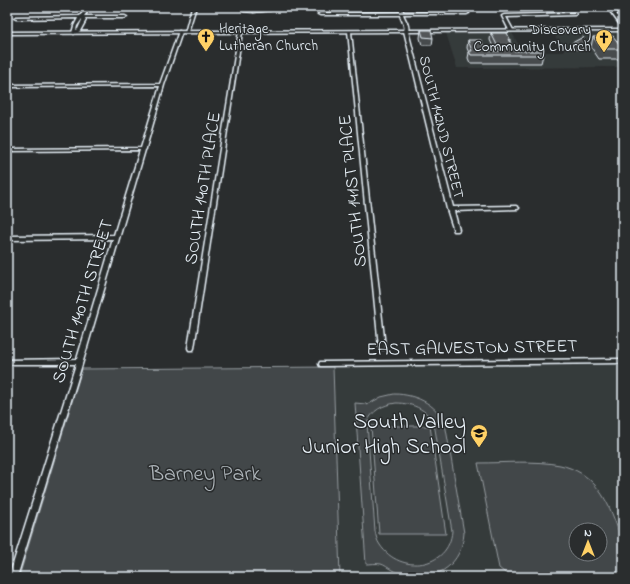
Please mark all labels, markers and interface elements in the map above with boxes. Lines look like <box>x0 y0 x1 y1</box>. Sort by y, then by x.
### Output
place label: Heritage Lutheran Church <box>219 18 318 57</box>
place label: Discovery Community Church <box>474 19 591 59</box>
church icon: Heritage Lutheran Church <box>196 27 216 52</box>
church icon: Discovery Community Church <box>594 28 614 53</box>
street label: SOUTH 142ND STREET <box>413 53 470 201</box>
street label: SOUTH 140TH PLACE <box>179 110 229 266</box>
street label: SOUTH 141ST PLACE <box>333 113 375 268</box>
street label: SOUTH 140TH STREET <box>47 216 121 387</box>
street label: EAST GALVESTON STREET <box>366 334 578 364</box>
place label: South Valley Junior High School <box>302 407 466 465</box>
school or university icon: South Valley Junior High School <box>469 423 489 448</box>
park label: Barney Park <box>148 459 261 492</box>
north arrow <box>568 522 608 562</box>
text: N <box>584 525 592 541</box>

